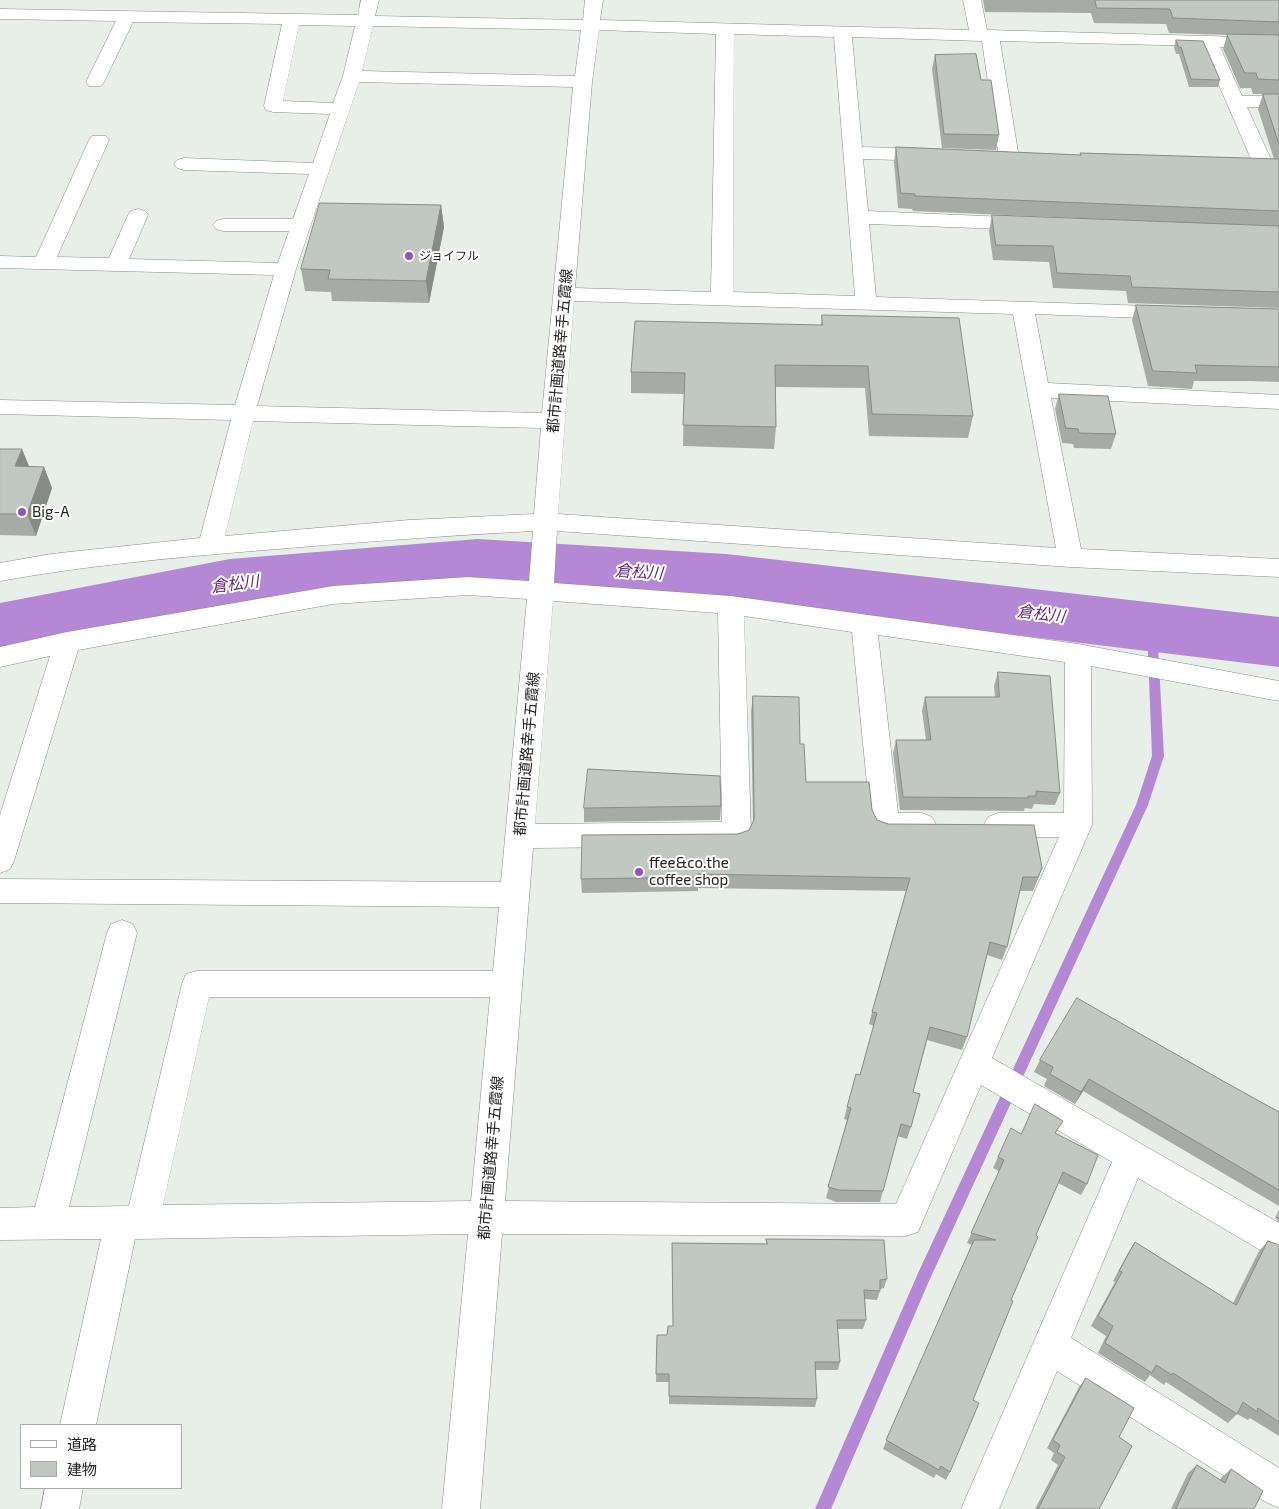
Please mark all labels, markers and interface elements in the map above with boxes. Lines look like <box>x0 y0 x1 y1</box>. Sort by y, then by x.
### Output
place label: ジョイフル <box>419 249 479 263</box>
marker: ジョイフル <box>403 250 415 262</box>
street label: 都市計画道路幸手五霞線 <box>544 268 576 434</box>
place label: Big-A <box>32 503 69 521</box>
marker: Big-A <box>16 506 28 518</box>
water label: 倉松川 <box>614 561 664 583</box>
water label: 倉松川 <box>210 572 260 596</box>
water label: 倉松川 <box>1016 602 1066 626</box>
street label: 都市計画道路幸手五霞線 <box>511 671 543 837</box>
place label: ffee&co.the coffee shop <box>649 854 729 889</box>
marker: ffee&co.the coffee shop <box>633 866 645 878</box>
street label: 都市計画道路幸手五霞線 <box>475 1075 507 1241</box>
legend <box>20 1424 182 1489</box>
text: 道路 <box>67 1435 97 1453</box>
text: 建物 <box>67 1460 97 1478</box>

